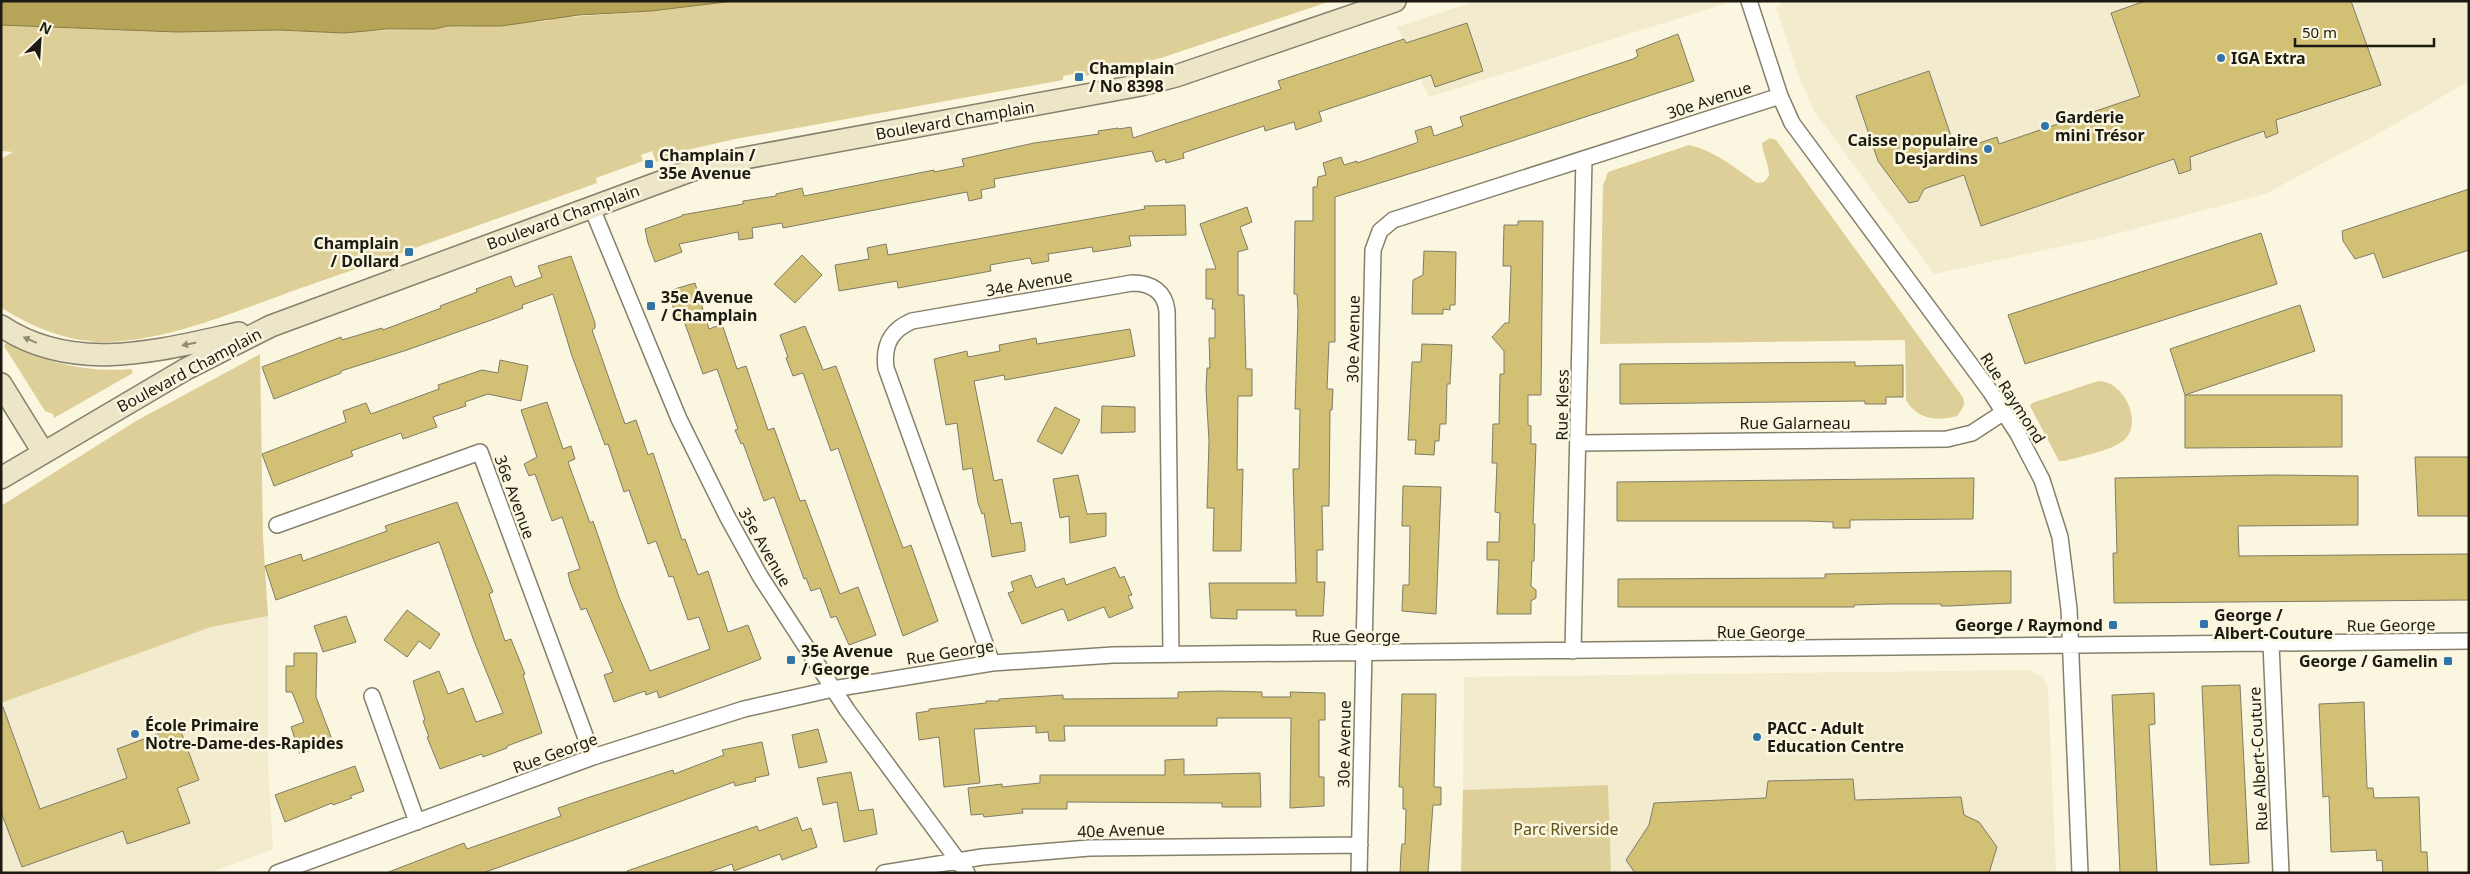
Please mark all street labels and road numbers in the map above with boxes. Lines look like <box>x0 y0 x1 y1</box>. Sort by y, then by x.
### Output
street label: 30e Avenue <box>1664 76 1754 124</box>
street label: Boulevard Champlain <box>874 95 1036 145</box>
street label: Boulevard Champlain <box>484 179 642 255</box>
street label: 34e Avenue <box>984 265 1074 301</box>
street label: 30e Avenue <box>1341 295 1365 383</box>
street label: Boulevard Champlain <box>113 322 265 418</box>
street label: Rue Raymond <box>1975 348 2051 448</box>
street label: Rue Kless <box>1550 369 1574 441</box>
street label: Rue Galarneau <box>1739 412 1851 434</box>
street label: 36e Avenue <box>490 452 540 542</box>
street label: 35e Avenue <box>734 504 796 590</box>
street label: Rue George <box>2346 613 2436 637</box>
street label: Rue George <box>1717 621 1805 643</box>
street label: Rue George <box>1312 625 1400 647</box>
street label: Rue George <box>904 634 996 670</box>
street label: Rue Albert-Couture <box>2243 686 2273 832</box>
street label: 30e Avenue <box>1332 700 1356 788</box>
street label: Rue George <box>510 727 600 779</box>
street label: 40e Avenue <box>1077 817 1165 843</box>

